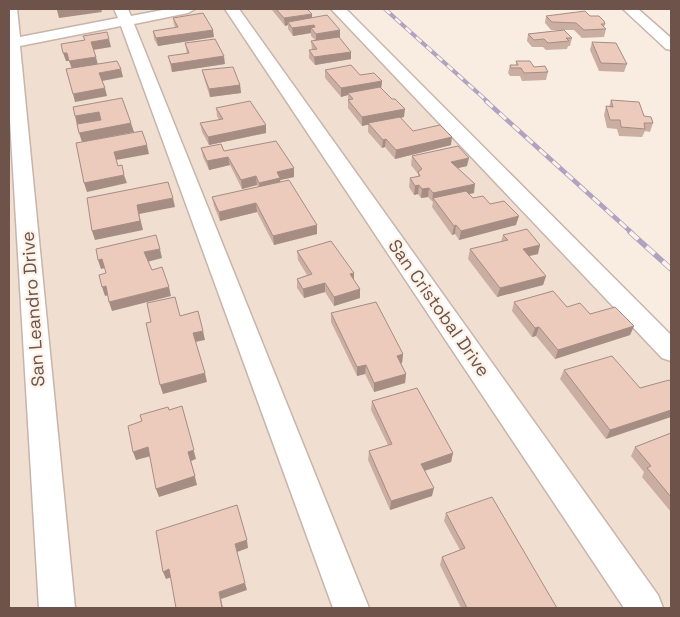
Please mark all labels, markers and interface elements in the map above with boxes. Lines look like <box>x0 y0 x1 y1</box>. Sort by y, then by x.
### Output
street label: San Leandro Drive <box>16 231 49 388</box>
street label: San Cristobal Drive <box>383 235 495 381</box>

